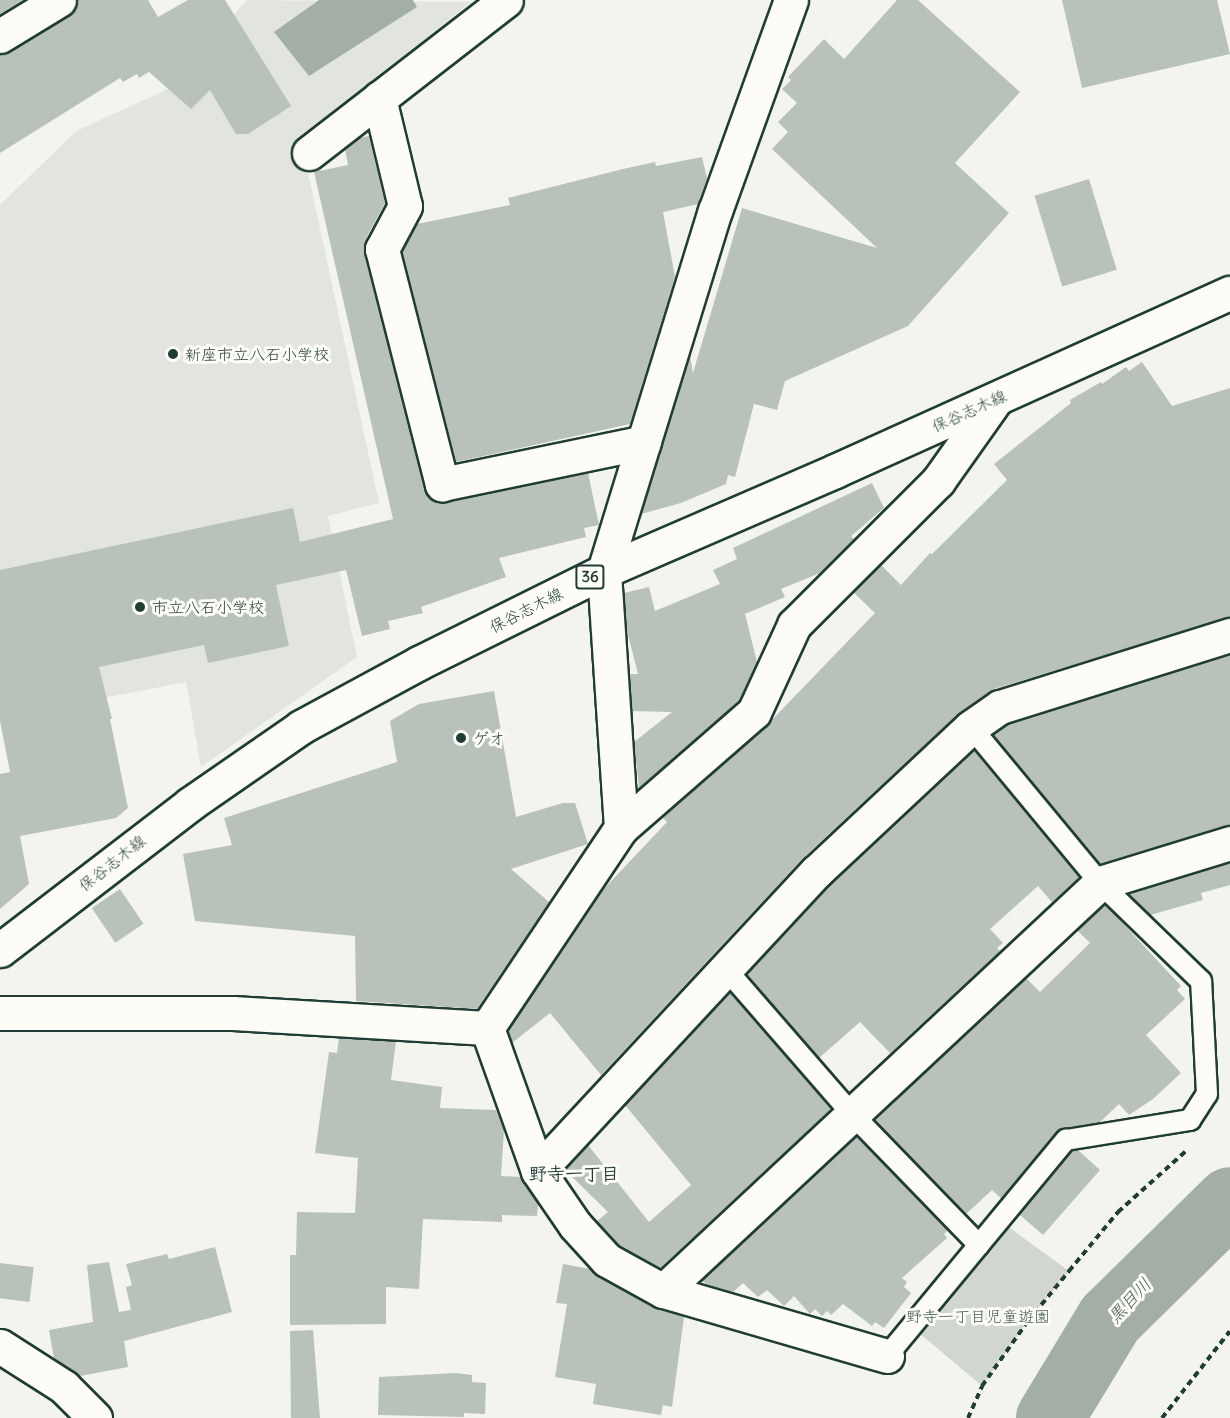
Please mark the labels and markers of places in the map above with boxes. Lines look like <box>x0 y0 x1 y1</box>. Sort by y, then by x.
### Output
place label: 新座市立八石小学校 <box>185 344 329 364</box>
marker: 新座市立八石小学校 <box>166 347 180 361</box>
place label: 市立八石小学校 <box>152 597 264 617</box>
marker: 市立八石小学校 <box>133 600 147 614</box>
place label: ゲオ <box>473 728 505 748</box>
marker: ゲオ <box>454 731 468 745</box>

